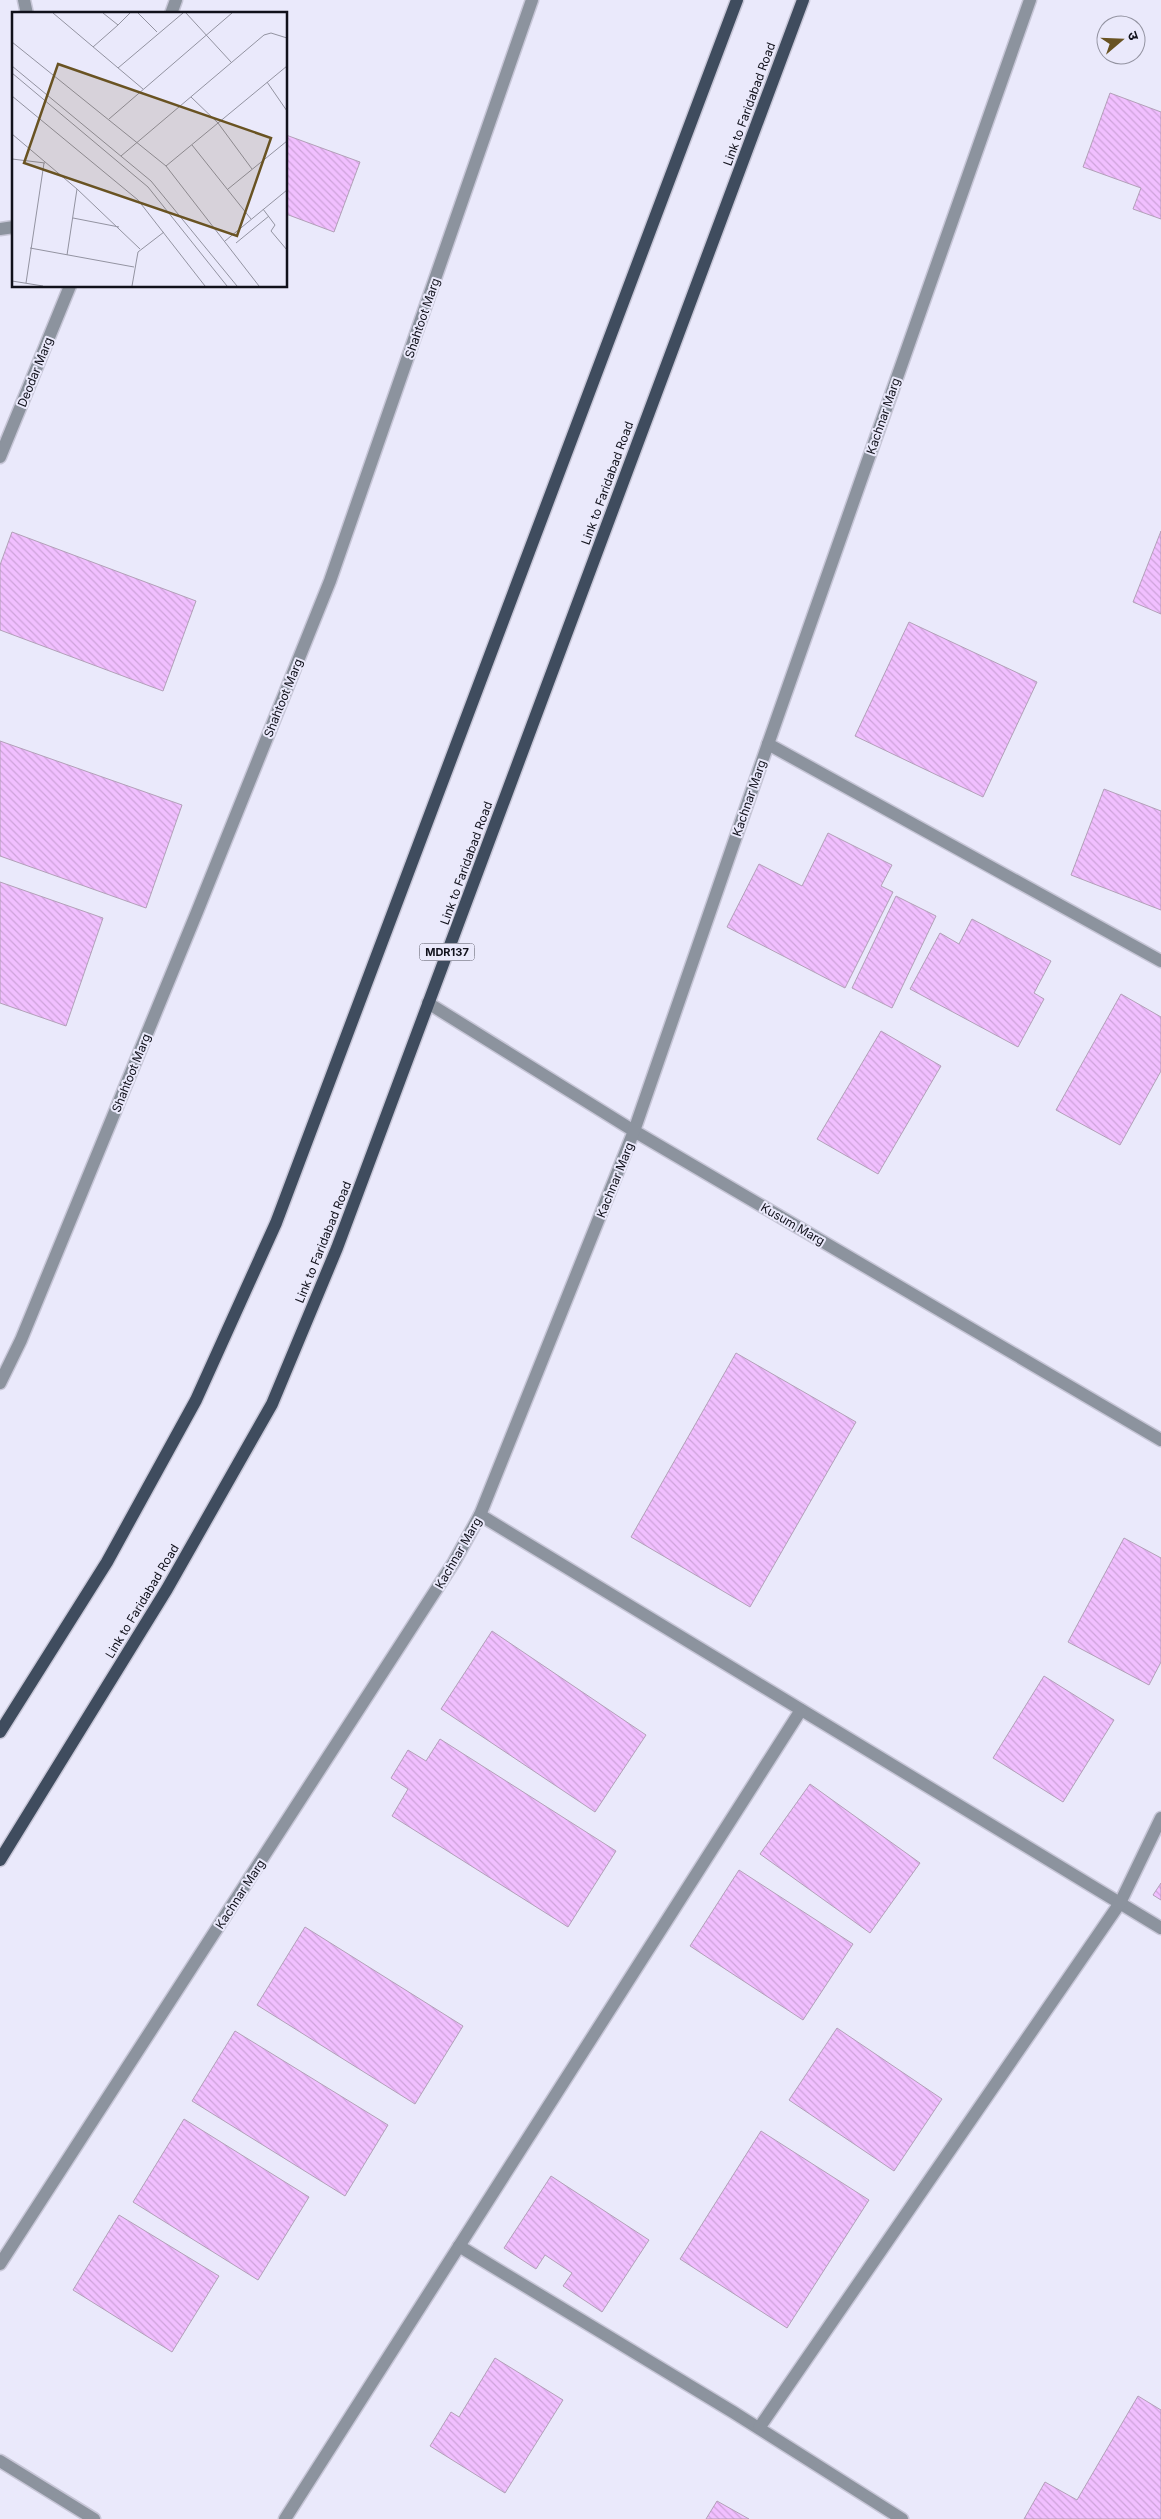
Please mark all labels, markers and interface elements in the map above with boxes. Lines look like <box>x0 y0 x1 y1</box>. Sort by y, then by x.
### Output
inset map <box>12 12 288 288</box>
north arrow <box>1096 15 1146 65</box>
text: उ <box>1124 29 1143 43</box>
street label: Link to Faridabad Road <box>720 40 778 168</box>
street label: Shahtoot Marg <box>401 276 443 360</box>
street label: Deodar Marg <box>14 335 56 409</box>
street label: Kachnar Marg <box>863 376 903 456</box>
street label: Link to Faridabad Road <box>578 419 636 547</box>
street label: Shahtoot Marg <box>260 657 306 739</box>
street label: Kachnar Marg <box>729 758 769 838</box>
street label: Link to Faridabad Road <box>437 799 495 927</box>
road number: MDR137 <box>420 944 474 960</box>
street label: Shahtoot Marg <box>108 1032 154 1114</box>
street label: Kachnar Marg <box>593 1140 637 1220</box>
street label: Link to Faridabad Road <box>292 1179 354 1305</box>
street label: Kusum Marg <box>758 1200 828 1248</box>
street label: Kachnar Marg <box>432 1515 484 1591</box>
street label: Link to Faridabad Road <box>102 1541 182 1661</box>
street label: Kachnar Marg <box>212 1856 268 1932</box>

